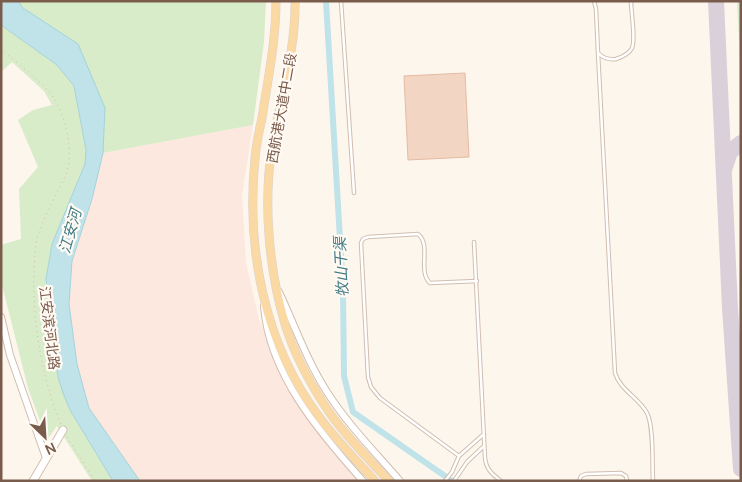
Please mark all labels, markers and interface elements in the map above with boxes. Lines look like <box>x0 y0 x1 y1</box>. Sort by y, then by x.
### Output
street label: 西航港大道中二段 <box>262 51 300 165</box>
water label: 江安河 <box>54 204 87 256</box>
water label: 牧山干渠 <box>329 235 353 298</box>
street label: 江安滨河北路 <box>35 285 65 371</box>
north arrow <box>20 412 70 462</box>
text: N <box>42 438 59 460</box>

